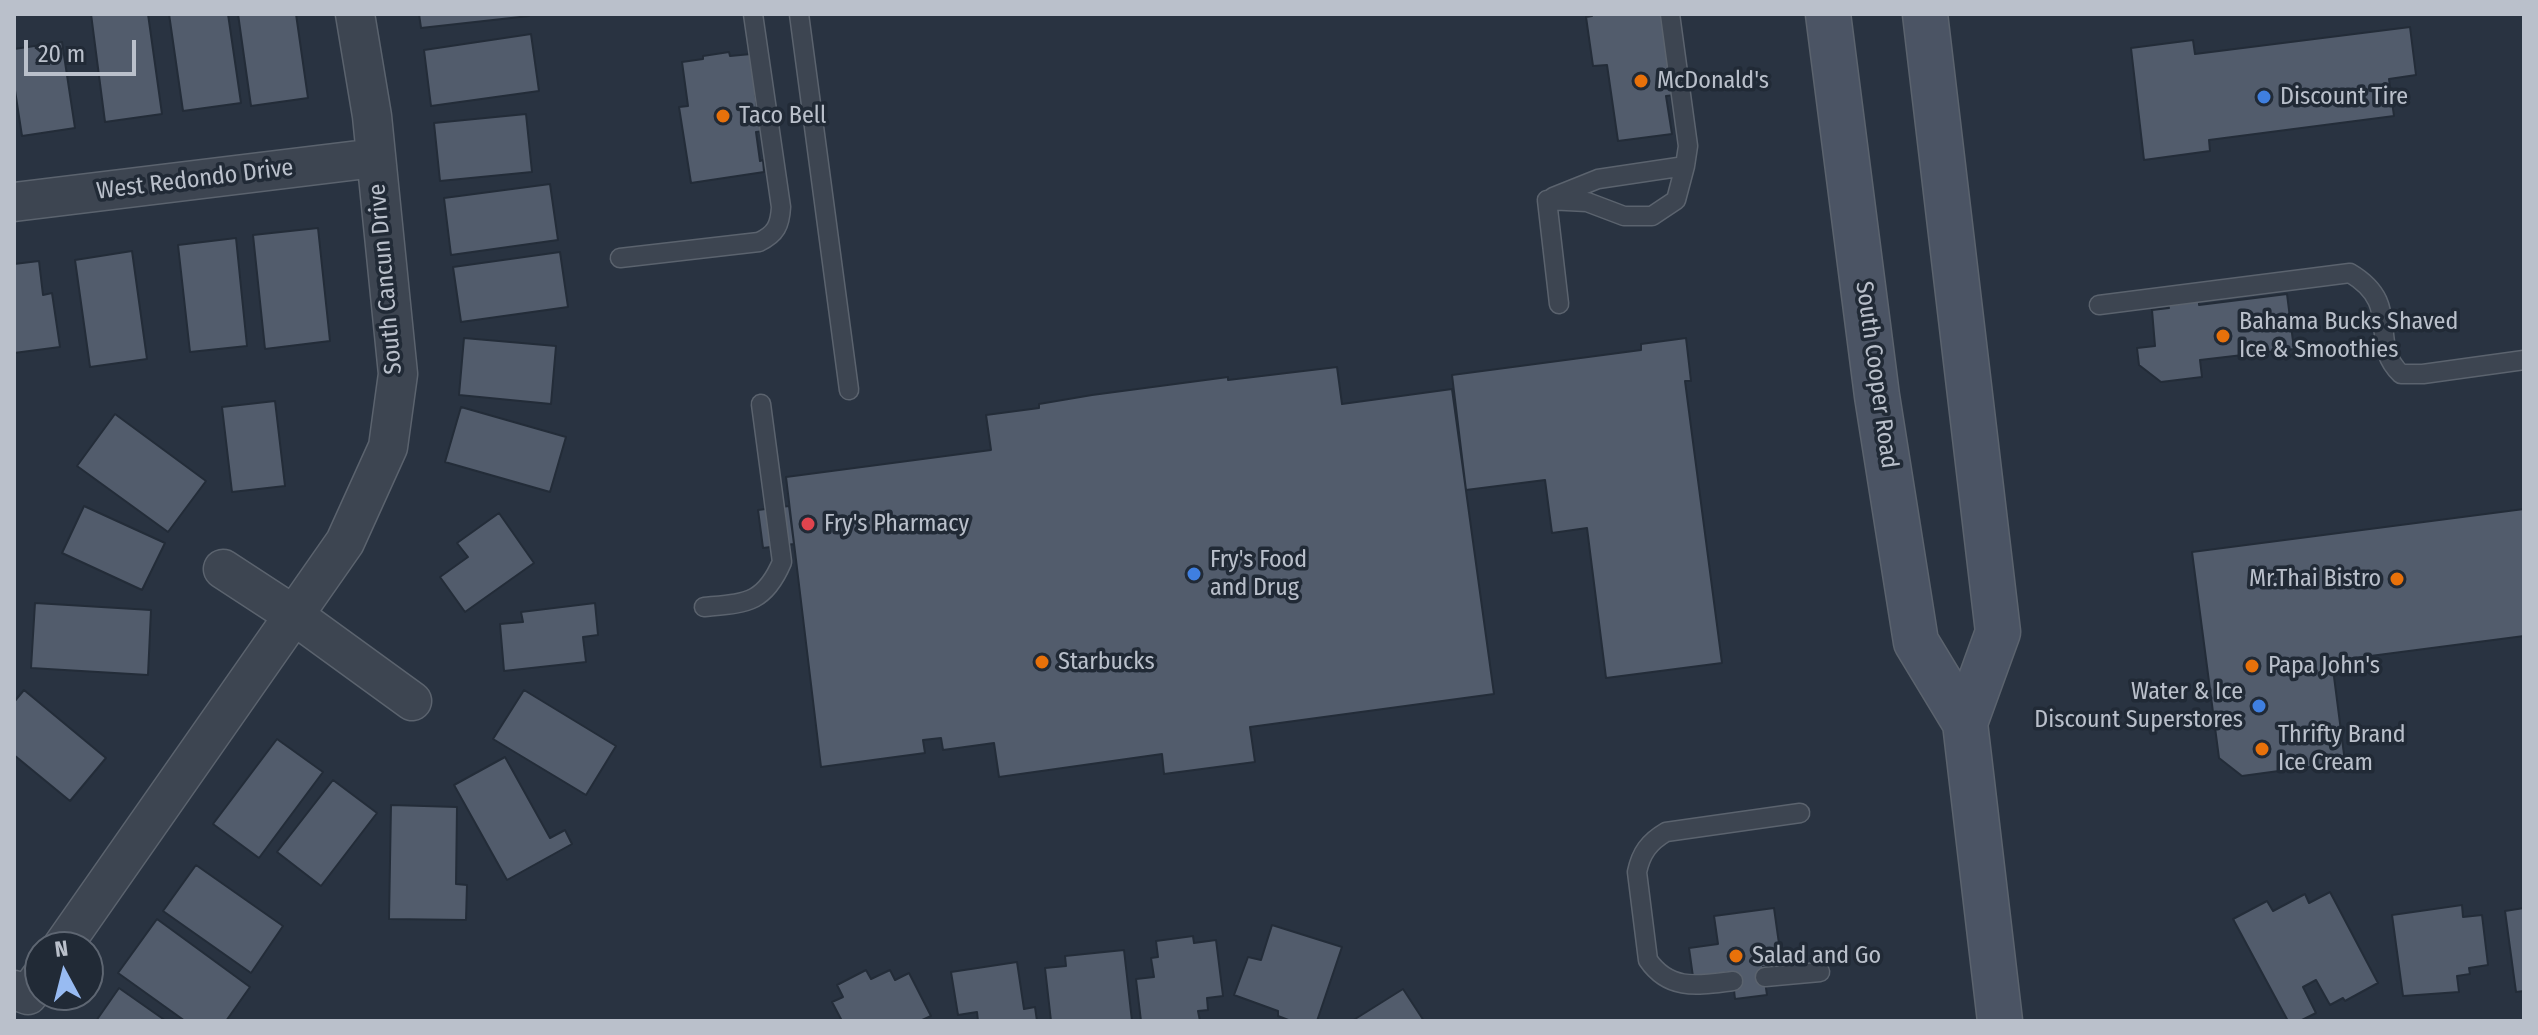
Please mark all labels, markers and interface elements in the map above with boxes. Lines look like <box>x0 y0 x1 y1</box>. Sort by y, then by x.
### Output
scale bar <box>28 24 140 74</box>
text: 20 m <box>38 40 85 68</box>
place label: McDonald's <box>1657 67 1769 95</box>
marker: McDonald's <box>1632 72 1650 90</box>
place label: Discount Tire <box>2280 83 2408 111</box>
marker: Discount Tire <box>2255 88 2273 106</box>
place label: Taco Bell <box>739 102 826 130</box>
marker: Taco Bell <box>714 107 732 125</box>
street label: West Redondo Drive <box>95 154 295 206</box>
street label: South Cancun Drive <box>363 182 409 376</box>
street label: South Cooper Road <box>1849 280 1903 470</box>
place label: Bahama Bucks Shaved Ice & Smoothies <box>2239 308 2458 364</box>
marker: Bahama Bucks Shaved Ice & Smoothies <box>2214 327 2232 345</box>
place label: Fry's Pharmacy <box>824 510 969 538</box>
marker: Fry's Pharmacy <box>799 515 817 533</box>
place label: Fry's Food and Drug <box>1210 546 1307 602</box>
marker: Fry's Food and Drug <box>1185 565 1203 583</box>
place label: Mr.Thai Bistro <box>2249 565 2381 593</box>
marker: Mr.Thai Bistro <box>2388 570 2406 588</box>
place label: Starbucks <box>1058 648 1155 676</box>
place label: Papa John's <box>2268 652 2380 680</box>
marker: Starbucks <box>1033 653 1051 671</box>
marker: Papa John's <box>2243 657 2261 675</box>
place label: Water & Ice Discount Superstores <box>2034 678 2243 734</box>
marker: Water & Ice Discount Superstores <box>2250 697 2268 715</box>
place label: Thrifty Brand Ice Cream <box>2278 721 2406 777</box>
marker: Thrifty Brand Ice Cream <box>2253 740 2271 758</box>
north arrow <box>24 931 104 1011</box>
text: N <box>53 934 69 963</box>
place label: Salad and Go <box>1752 942 1881 970</box>
marker: Salad and Go <box>1727 947 1745 965</box>

